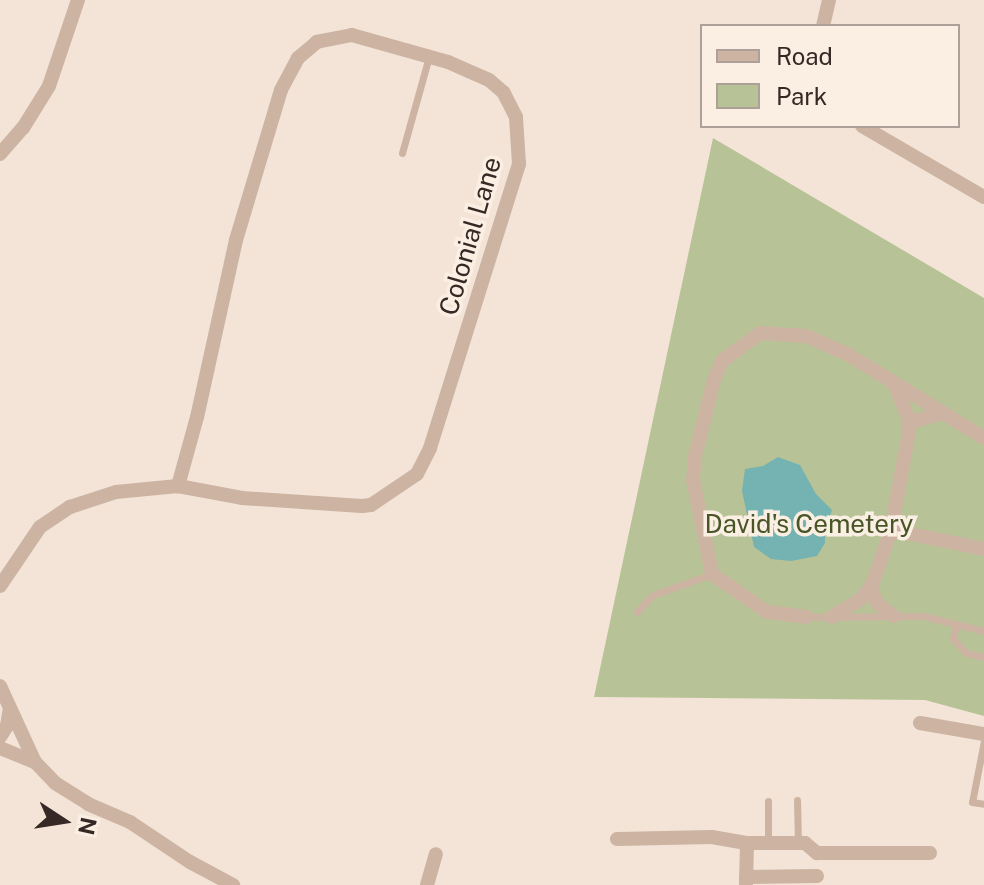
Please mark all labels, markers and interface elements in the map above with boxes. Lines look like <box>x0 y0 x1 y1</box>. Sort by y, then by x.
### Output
legend <box>700 24 960 128</box>
text: Road <box>776 42 833 70</box>
text: Park <box>776 82 827 110</box>
street label: Colonial Lane <box>433 153 507 319</box>
park label: David's Cemetery <box>705 508 913 540</box>
north arrow <box>24 781 104 861</box>
text: N <box>73 815 102 837</box>

